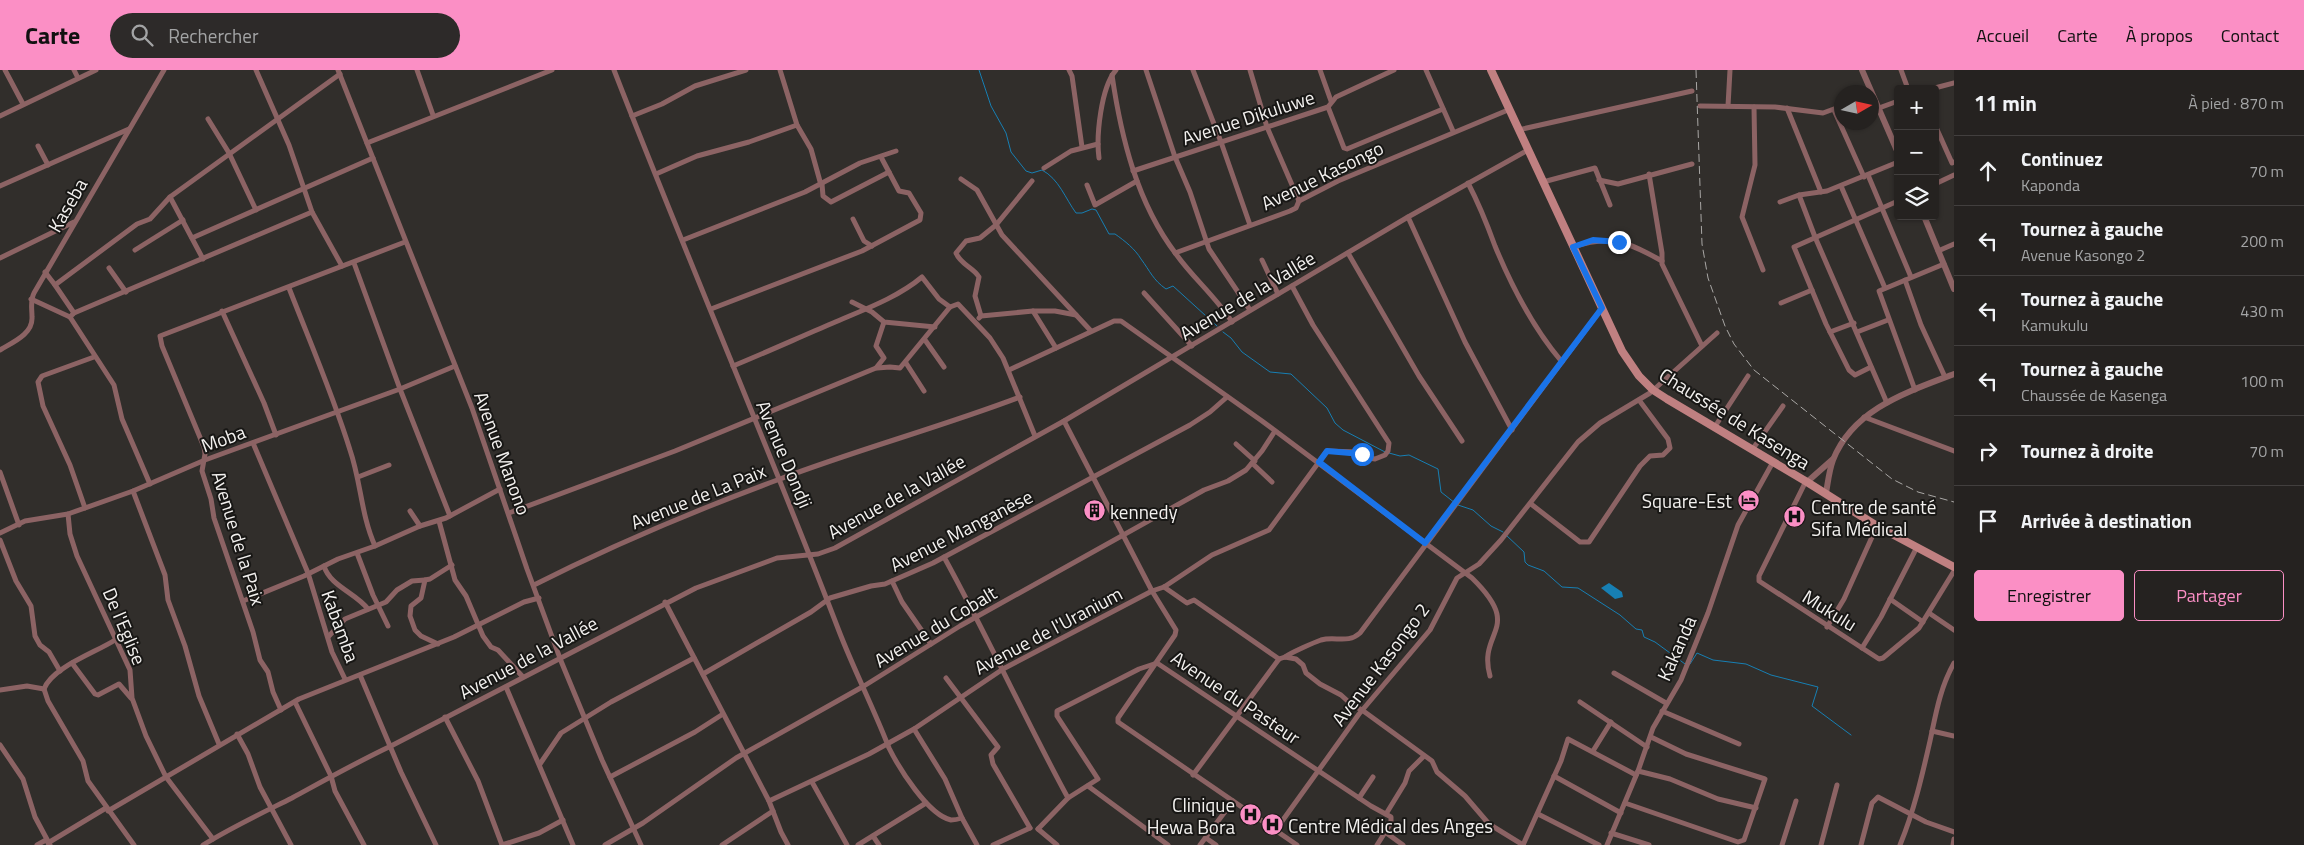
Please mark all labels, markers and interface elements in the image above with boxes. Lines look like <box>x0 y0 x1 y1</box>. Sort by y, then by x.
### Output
search box <box>110 13 460 58</box>
text: Carte <box>25 17 80 53</box>
icon: search <box>128 21 156 49</box>
text: Rechercher <box>168 21 258 50</box>
text: Accueil <box>1976 22 2029 49</box>
text: Carte <box>2057 22 2098 49</box>
text: À propos <box>2126 22 2193 49</box>
text: Contact <box>2221 22 2279 49</box>
street label: Avenue Dikuluwe <box>1178 82 1318 152</box>
north arrow <box>1834 85 1879 130</box>
map controls <box>1894 85 1939 220</box>
button: + <box>1894 85 1939 130</box>
text: 11 min <box>1974 87 2037 119</box>
text: À pied · 870 m <box>2188 91 2284 115</box>
button: − <box>1894 130 1939 175</box>
street label: Avenue Kasongo <box>1256 133 1388 217</box>
text: Continuez <box>2021 144 2103 173</box>
icon: ahead <box>1974 157 2002 185</box>
text: 70 m <box>2249 159 2284 183</box>
street label: Kaseba <box>40 172 94 237</box>
text: Kaponda <box>2021 173 2080 197</box>
button: layers <box>1894 175 1939 220</box>
text: Tournez à gauche <box>2021 214 2163 243</box>
icon: left <box>1974 227 2002 255</box>
text: 200 m <box>2240 229 2284 253</box>
route end <box>1608 231 1631 254</box>
street label: Avenue de la Vallée <box>1174 243 1320 347</box>
text: Avenue Kasongo 2 <box>2021 243 2145 267</box>
text: Tournez à gauche <box>2021 284 2163 313</box>
icon: left <box>1974 297 2002 325</box>
text: 430 m <box>2240 299 2284 323</box>
text: Kamukulu <box>2021 313 2088 337</box>
text: Tournez à gauche <box>2021 354 2163 383</box>
street label: Chaussée de Kasenga <box>1654 360 1817 476</box>
icon: left <box>1974 367 2002 395</box>
text: 100 m <box>2240 369 2284 393</box>
text: Chaussée de Kasenga <box>2021 383 2167 407</box>
street label: Avenue Manono <box>467 387 539 519</box>
street label: Avenue Dondji <box>749 396 821 512</box>
street label: Moba <box>197 416 250 459</box>
text: Tournez à droite <box>2021 436 2153 465</box>
icon: right <box>1974 437 2002 465</box>
text: 70 m <box>2249 439 2284 463</box>
route start <box>1351 443 1374 466</box>
street label: Avenue de la Vallée <box>822 446 970 546</box>
street label: Avenue de La Paix <box>626 455 770 536</box>
street label: Avenue de la Paix <box>205 467 273 609</box>
street label: Avenue Manganèse <box>885 481 1037 579</box>
place label: Square-Est <box>1642 486 1732 515</box>
hotel icon: Square-Est <box>1736 488 1760 512</box>
place label: Centre de santé Sifa Médical <box>1811 492 1936 543</box>
place label: kennedy <box>1110 497 1178 526</box>
building icon: kennedy <box>1082 499 1106 523</box>
hospital icon: Centre de santé Sifa Médical <box>1783 505 1807 529</box>
text: Arrivée à destination <box>2021 506 2192 535</box>
icon: arrive <box>1974 507 2002 535</box>
button: Enregistrer <box>1974 570 2124 621</box>
button: Partager <box>2134 570 2284 621</box>
street label: Avenue du Cobalt <box>868 578 1002 674</box>
street label: Avenue de l'Uranium <box>969 579 1127 681</box>
street label: Mukulu <box>1797 582 1863 638</box>
street label: De l'Eglise <box>96 583 154 669</box>
street label: Kabamba <box>315 586 368 667</box>
street label: Avenue Kasongo 2 <box>1324 596 1436 732</box>
street label: Avenue de la Vallée <box>453 608 603 706</box>
street label: Kakanda <box>1649 610 1703 685</box>
street label: Avenue du Pasteur <box>1166 643 1307 751</box>
place label: Clinique Hewa Bora <box>1147 790 1235 841</box>
hospital icon: Clinique Hewa Bora <box>1239 803 1263 827</box>
place label: Centre Médical des Anges <box>1288 811 1493 840</box>
hospital icon: Centre Médical des Anges <box>1260 813 1284 837</box>

